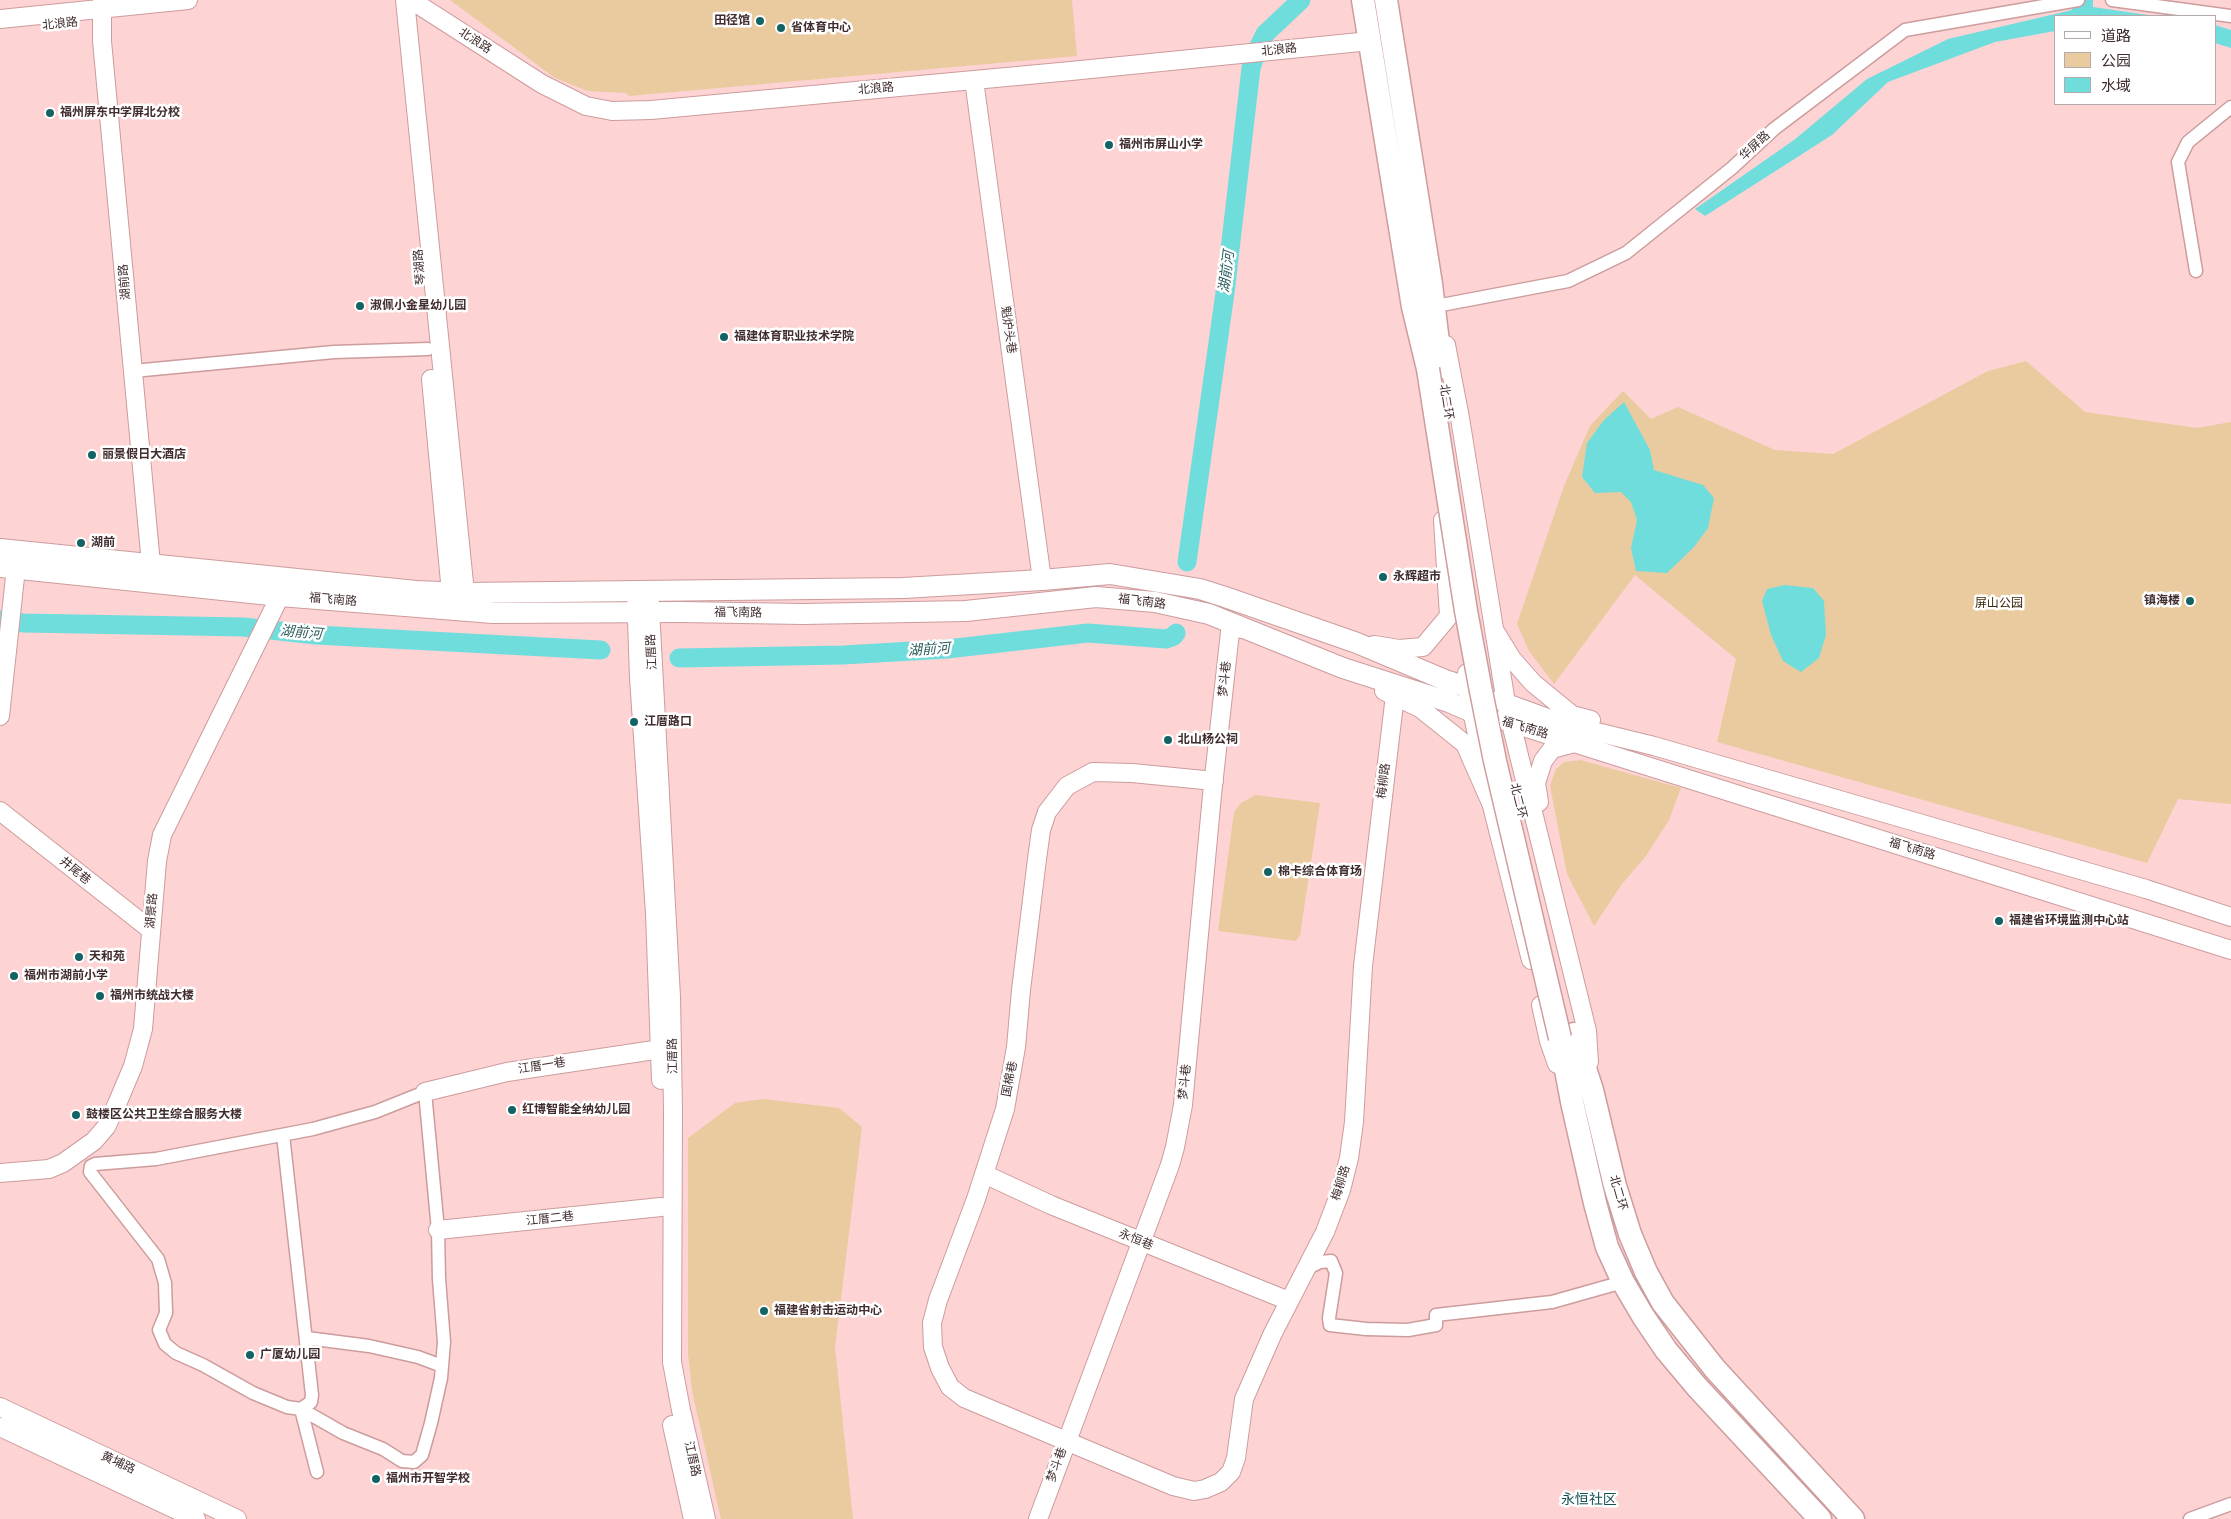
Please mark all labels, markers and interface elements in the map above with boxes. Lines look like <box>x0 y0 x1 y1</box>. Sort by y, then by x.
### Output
place label: 田径馆 <box>714 14 750 28</box>
street label: 北浪路 <box>41 15 79 33</box>
marker: 田径馆 <box>754 15 766 27</box>
legend <box>2054 15 2216 105</box>
place label: 省体育中心 <box>791 21 851 35</box>
marker: 省体育中心 <box>775 22 787 34</box>
street label: 北浪路 <box>456 25 494 57</box>
text: 道路 <box>2101 27 2131 44</box>
street label: 北浪路 <box>1260 41 1298 59</box>
text: 公园 <box>2101 52 2131 69</box>
text: 水域 <box>2101 77 2131 94</box>
street label: 北浪路 <box>857 80 895 98</box>
place label: 福州屏东中学屏北分校 <box>60 106 180 120</box>
marker: 福州屏东中学屏北分校 <box>44 107 56 119</box>
street label: 华屏路 <box>1737 128 1773 164</box>
place label: 福州市屏山小学 <box>1119 138 1203 152</box>
marker: 福州市屏山小学 <box>1103 139 1115 151</box>
street label: 琴湖路 <box>411 248 429 286</box>
water label: 湖前河 <box>1216 250 1238 294</box>
street label: 湖前路 <box>116 263 134 301</box>
place label: 淑佩小金星幼儿园 <box>370 299 466 313</box>
marker: 淑佩小金星幼儿园 <box>354 300 366 312</box>
street label: 魁炉头巷 <box>998 305 1018 355</box>
place label: 福建体育职业技术学院 <box>734 330 854 344</box>
marker: 福建体育职业技术学院 <box>718 331 730 343</box>
street label: 北二环 <box>1436 383 1456 421</box>
place label: 丽景假日大酒店 <box>102 448 186 462</box>
marker: 丽景假日大酒店 <box>86 449 98 461</box>
place label: 湖前 <box>91 536 115 550</box>
marker: 湖前 <box>75 537 87 549</box>
place label: 永辉超市 <box>1393 570 1441 584</box>
marker: 永辉超市 <box>1377 571 1389 583</box>
street label: 福飞南路 <box>308 591 358 609</box>
street label: 福飞南路 <box>1117 592 1167 612</box>
place label: 镇海楼 <box>2144 594 2180 608</box>
marker: 镇海楼 <box>2184 595 2196 607</box>
park label: 屏山公园 <box>1975 597 2023 611</box>
street label: 福飞南路 <box>714 605 762 621</box>
water label: 湖前河 <box>279 623 323 643</box>
street label: 江厝路 <box>644 634 660 670</box>
water label: 湖前河 <box>907 640 951 660</box>
street label: 梦斗巷 <box>1216 660 1234 698</box>
street label: 福飞南路 <box>1500 714 1550 742</box>
place label: 江厝路口 <box>644 715 692 729</box>
marker: 江厝路口 <box>628 716 640 728</box>
place label: 北山杨公祠 <box>1178 733 1238 747</box>
marker: 北山杨公祠 <box>1162 734 1174 746</box>
street label: 梅柳路 <box>1375 762 1393 800</box>
street label: 北二环 <box>1507 782 1529 820</box>
street label: 福飞南路 <box>1887 835 1937 863</box>
street label: 井尾巷 <box>56 854 94 888</box>
place label: 棉卡综合体育场 <box>1278 865 1362 879</box>
marker: 棉卡综合体育场 <box>1262 866 1274 878</box>
street label: 湖景路 <box>143 892 161 930</box>
place label: 福建省环境监测中心站 <box>2009 914 2129 928</box>
marker: 福建省环境监测中心站 <box>1993 915 2005 927</box>
place label: 天和苑 <box>89 950 125 964</box>
marker: 天和苑 <box>73 951 85 963</box>
place label: 福州市湖前小学 <box>24 969 108 983</box>
marker: 福州市湖前小学 <box>8 970 20 982</box>
place label: 福州市统战大楼 <box>110 989 194 1003</box>
marker: 福州市统战大楼 <box>94 990 106 1002</box>
street label: 江厝路 <box>665 1038 681 1074</box>
street label: 江厝一巷 <box>517 1055 567 1077</box>
street label: 国棉巷 <box>999 1060 1021 1098</box>
street label: 梦斗巷 <box>1176 1063 1194 1101</box>
place label: 红博智能全纳幼儿园 <box>522 1103 630 1117</box>
marker: 红博智能全纳幼儿园 <box>506 1104 518 1116</box>
place label: 鼓楼区公共卫生综合服务大楼 <box>86 1108 242 1122</box>
marker: 鼓楼区公共卫生综合服务大楼 <box>70 1109 82 1121</box>
street label: 梅柳路 <box>1329 1164 1353 1202</box>
street label: 北二环 <box>1606 1174 1630 1212</box>
street label: 江厝二巷 <box>525 1209 575 1229</box>
street label: 永恒巷 <box>1117 1227 1155 1253</box>
place label: 福建省射击运动中心 <box>774 1304 882 1318</box>
marker: 福建省射击运动中心 <box>758 1305 770 1317</box>
place label: 广厦幼儿园 <box>260 1348 320 1362</box>
marker: 广厦幼儿园 <box>244 1349 256 1361</box>
street label: 江厝路 <box>681 1440 703 1478</box>
street label: 梦斗巷 <box>1044 1446 1070 1484</box>
street label: 黄埔路 <box>99 1449 137 1477</box>
place label: 福州市开智学校 <box>386 1472 470 1486</box>
marker: 福州市开智学校 <box>370 1473 382 1485</box>
district label: 永恒社区 <box>1561 1492 1617 1508</box>

